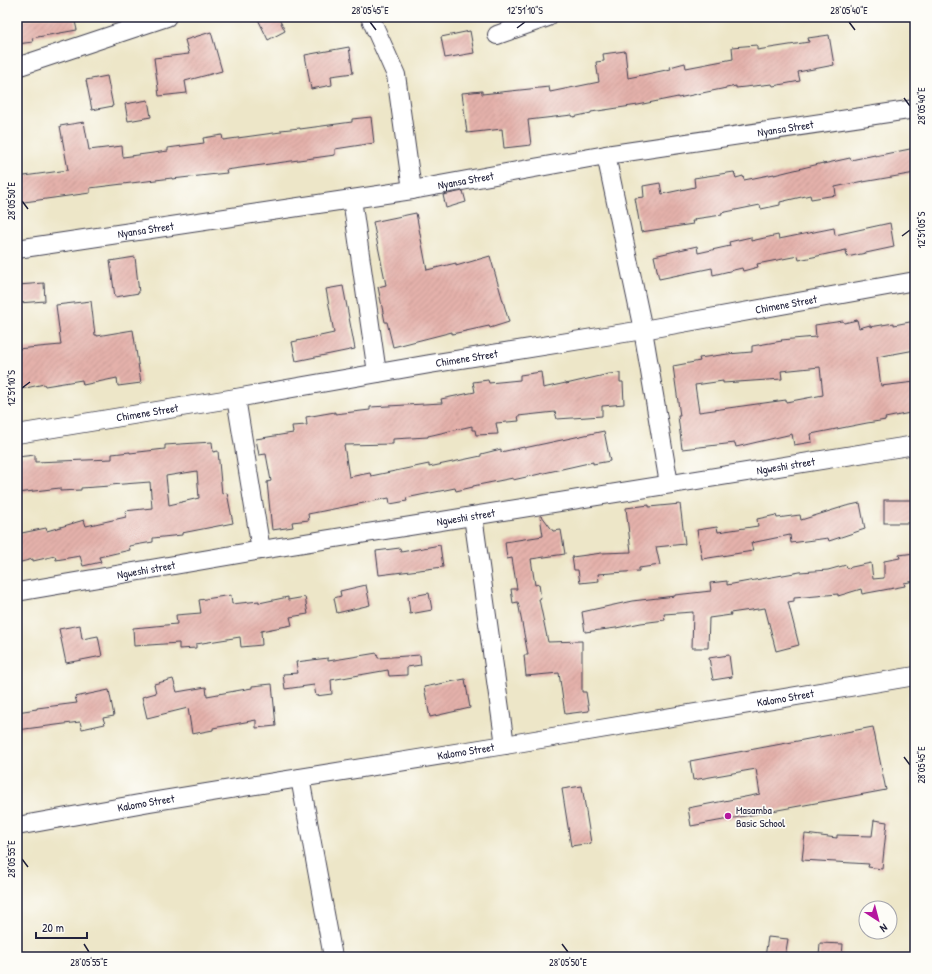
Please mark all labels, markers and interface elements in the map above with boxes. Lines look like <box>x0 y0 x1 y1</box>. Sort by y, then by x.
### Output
text: 28°05'45"E <box>351 4 389 17</box>
text: 12°51'10"S <box>507 4 543 17</box>
text: 28°05'40"E <box>830 4 868 17</box>
text: 28°05'40"E <box>915 87 928 125</box>
street label: Nyansa Street <box>756 117 815 139</box>
street label: Nyansa Street <box>437 168 495 192</box>
text: 28°05'50"E <box>5 182 18 220</box>
text: 12°51'05"S <box>915 211 928 248</box>
street label: Nyansa Street <box>117 219 175 241</box>
street label: Chimene Street <box>754 292 818 317</box>
street label: Chimene Street <box>435 346 499 370</box>
text: 12°51'10"S <box>5 370 18 406</box>
street label: Chimene Street <box>115 401 179 425</box>
street label: Ngweshi street <box>755 454 816 477</box>
street label: Ngweshi street <box>436 506 496 529</box>
street label: Ngweshi street <box>116 558 177 582</box>
street label: Kalomo Street <box>756 686 815 709</box>
street label: Kalomo Street <box>436 740 496 763</box>
text: 28°05'45"E <box>915 746 928 784</box>
street label: Kalomo Street <box>116 791 176 815</box>
place label: Masamba Basic School <box>736 803 785 830</box>
marker: Masamba Basic School <box>723 811 733 821</box>
text: 28°05'55"E <box>5 840 18 878</box>
north arrow <box>858 900 898 940</box>
scale bar <box>36 914 87 940</box>
text: 20 m <box>42 919 64 936</box>
text: N <box>877 921 890 936</box>
text: 28°05'55"E <box>70 956 108 969</box>
text: 28°05'50"E <box>549 956 587 969</box>

